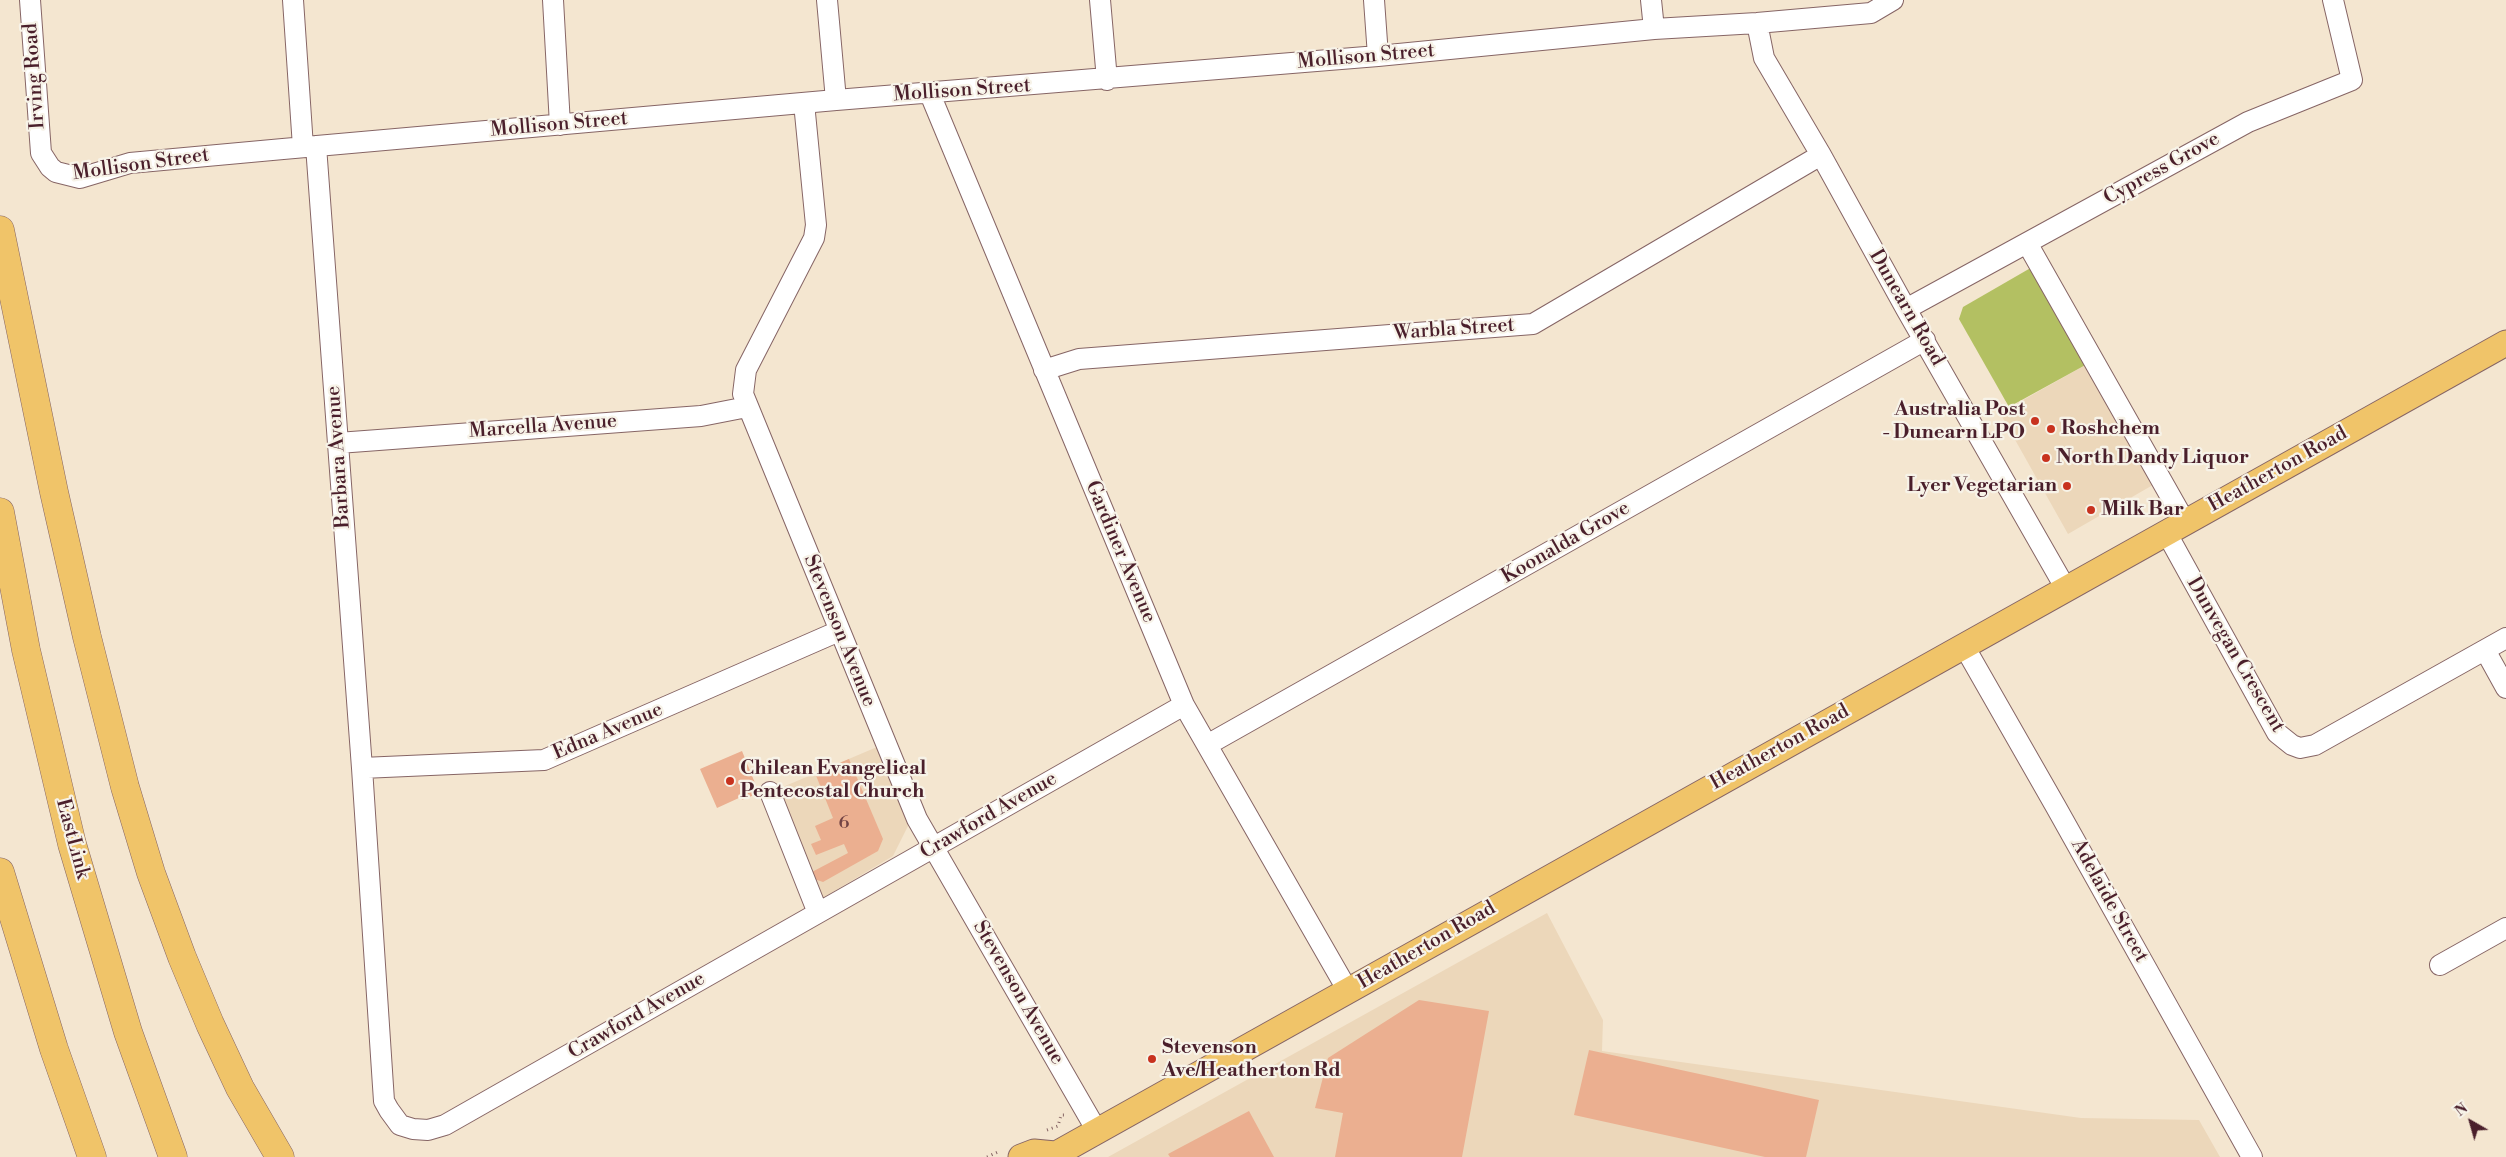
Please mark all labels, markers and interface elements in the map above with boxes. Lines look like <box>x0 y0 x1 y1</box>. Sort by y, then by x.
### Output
street label: Irving Road <box>19 22 51 130</box>
street label: Mollison Street <box>1296 39 1436 75</box>
street label: Mollison Street <box>892 74 1032 108</box>
street label: Mollison Street <box>489 107 629 143</box>
street label: Cypress Grove <box>2100 127 2224 211</box>
street label: Mollison Street <box>71 144 211 186</box>
street label: Dunearn Road <box>1863 246 1949 370</box>
street label: Warbla Street <box>1393 314 1515 346</box>
street label: Barbara Avenue <box>322 385 356 529</box>
place label: Australia Post - Dunearn LPO <box>1882 398 2025 445</box>
street label: Marcella Avenue <box>468 410 618 444</box>
marker: Australia Post - Dunearn LPO <box>2029 415 2041 427</box>
place label: Roshchem <box>2061 417 2160 441</box>
street label: Heatherton Road <box>2204 422 2352 518</box>
marker: Roshchem <box>2045 423 2057 435</box>
place label: North Dandy Liquor <box>2056 446 2249 470</box>
marker: North Dandy Liquor <box>2040 452 2052 464</box>
place label: Lyer Vegetarian <box>1907 474 2057 498</box>
street label: Gardiner Avenue <box>1079 477 1161 627</box>
marker: Lyer Vegetarian <box>2061 480 2073 492</box>
street label: Koonalda Grove <box>1498 497 1634 589</box>
place label: Milk Bar <box>2101 498 2184 522</box>
marker: Milk Bar <box>2085 504 2097 516</box>
street label: Stevenson Avenue <box>798 551 880 711</box>
street label: Dunvegan Crescent <box>2181 573 2289 737</box>
street label: Edna Avenue <box>549 698 667 766</box>
street label: Heatherton Road <box>1706 700 1854 796</box>
place label: Chilean Evangelical Pentecostal Church <box>740 757 926 804</box>
street label: Crawford Avenue <box>916 767 1062 865</box>
marker: Chilean Evangelical Pentecostal Church <box>724 775 736 787</box>
street label: EastLink <box>50 796 94 882</box>
house number: 6 <box>839 813 849 835</box>
street label: Adelaide Street <box>2065 835 2153 967</box>
street label: Heatherton Road <box>1354 897 1500 995</box>
street label: Stevenson Avenue <box>967 917 1069 1069</box>
street label: Crawford Avenue <box>564 967 710 1065</box>
place label: Stevenson Ave/Heatherton Rd <box>1162 1036 1341 1083</box>
marker: Stevenson Ave/Heatherton Rd <box>1146 1053 1158 1065</box>
north arrow <box>2446 1097 2496 1147</box>
text: N <box>2452 1100 2472 1121</box>

